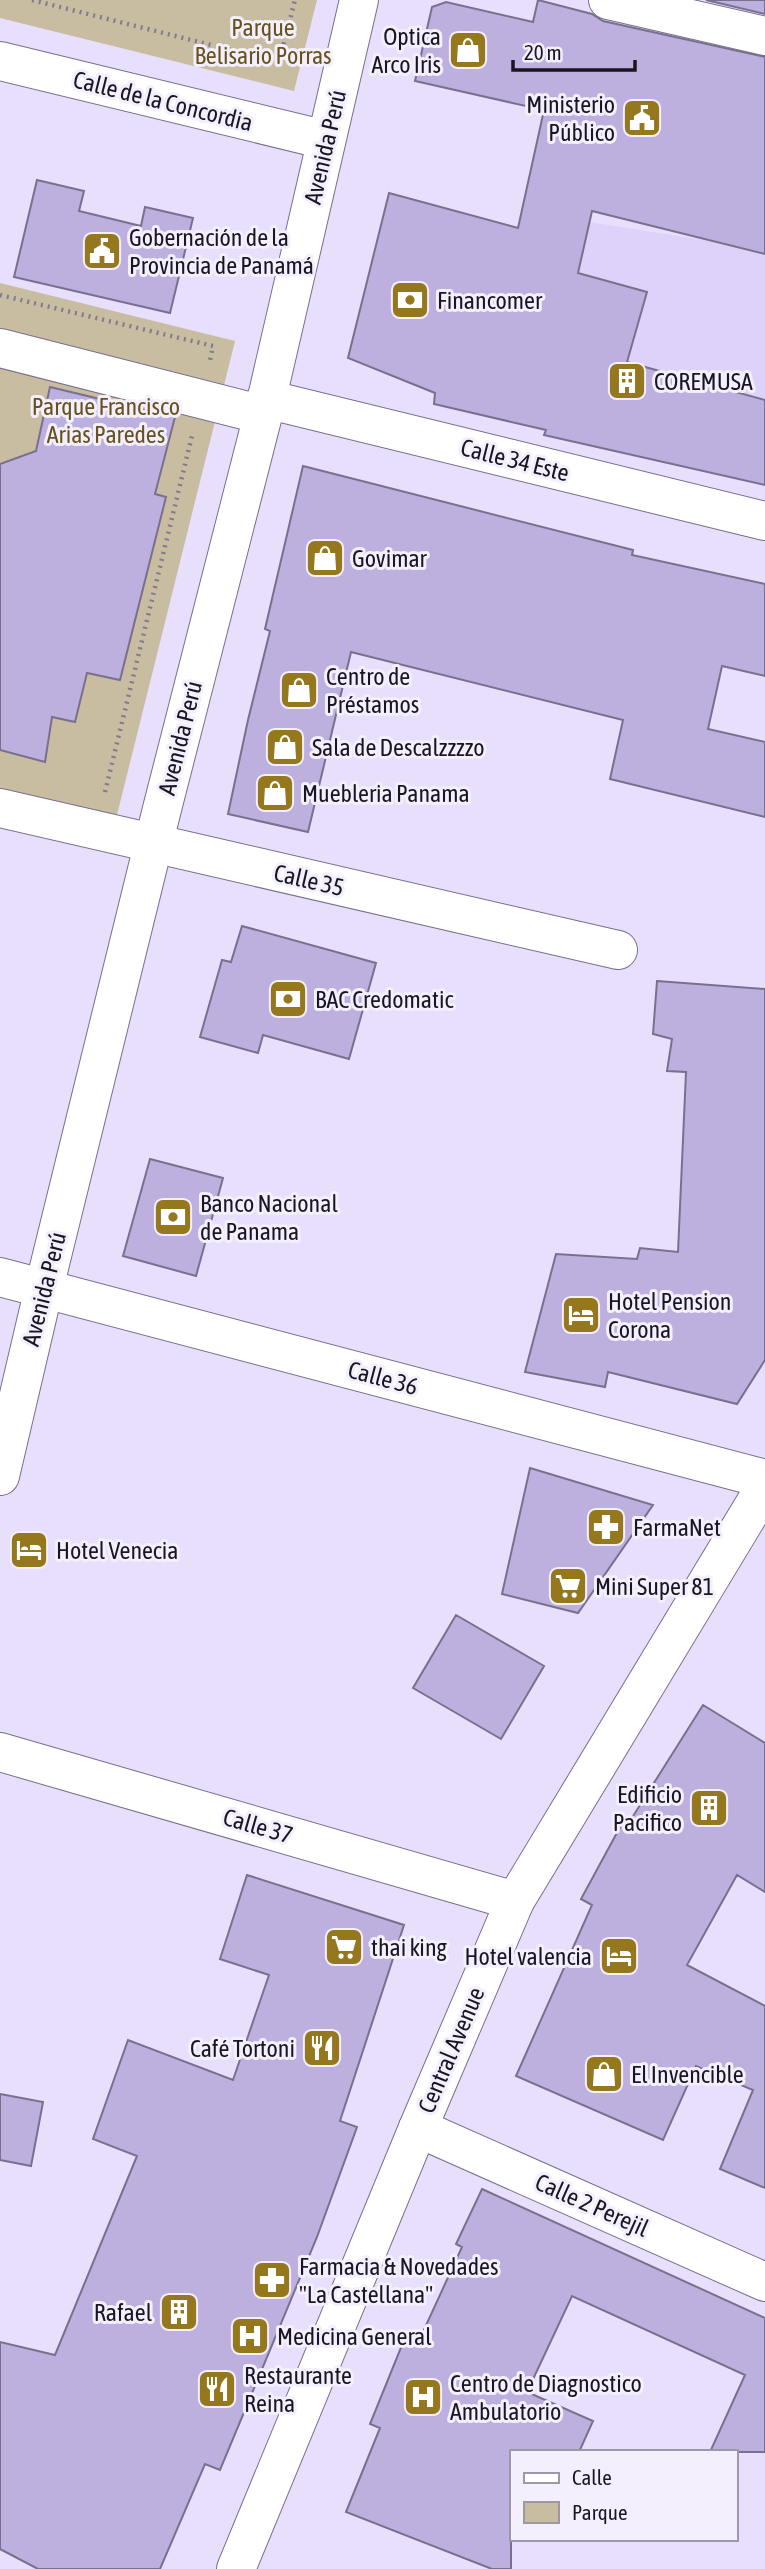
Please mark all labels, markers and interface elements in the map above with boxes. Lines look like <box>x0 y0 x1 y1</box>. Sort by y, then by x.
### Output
park label: Parque Belisario Porras <box>194 14 332 69</box>
place label: Optica Arco Iris <box>372 23 441 78</box>
scale bar <box>513 28 636 72</box>
shop icon: Optica Arco Iris <box>447 29 489 71</box>
text: 20 m <box>524 40 562 64</box>
street label: Calle de la Concordia <box>70 66 256 136</box>
street label: Avenida Perú <box>299 87 351 207</box>
place label: Ministerio Público <box>526 91 615 146</box>
public building icon: Ministerio Público <box>621 97 663 139</box>
place label: Gobernación de la Provincia de Panamá <box>129 224 314 279</box>
public building icon: Gobernación de la Provincia de Panamá <box>81 230 123 272</box>
bank icon: Financomer <box>389 279 431 321</box>
place label: Financomer <box>437 287 543 314</box>
building icon: COREMUSA <box>606 360 648 402</box>
place label: COREMUSA <box>654 368 753 395</box>
park label: Parque Francisco Arias Paredes <box>32 393 180 448</box>
street label: Calle 34 Este <box>458 434 572 486</box>
shop icon: Govimar <box>304 537 346 579</box>
place label: Govimar <box>352 545 428 572</box>
place label: Centro de Préstamos <box>326 663 419 718</box>
shop icon: Centro de Préstamos <box>278 669 320 711</box>
street label: Avenida Perú <box>153 678 207 798</box>
shop icon: Sala de Descalzzzzo <box>264 726 306 768</box>
place label: Sala de Descalzzzzo <box>312 734 484 761</box>
shop icon: Muebleria Panama <box>254 772 296 814</box>
place label: Muebleria Panama <box>302 780 470 807</box>
street label: Calle 35 <box>271 859 347 901</box>
bank icon: BAC Credomatic <box>267 978 309 1020</box>
place label: BAC Credomatic <box>315 986 453 1013</box>
place label: Banco Nacional de Panama <box>200 1190 338 1245</box>
bank icon: Banco Nacional de Panama <box>152 1196 194 1238</box>
street label: Avenida Perú <box>17 1229 71 1349</box>
place label: Hotel Pension Corona <box>608 1288 731 1343</box>
hotel icon: Hotel Pension Corona <box>560 1294 602 1336</box>
street label: Calle 36 <box>345 1356 421 1400</box>
pharmacy icon: FarmaNet <box>585 1506 627 1548</box>
place label: FarmaNet <box>633 1514 721 1541</box>
hotel icon: Hotel Venecia <box>8 1529 50 1571</box>
place label: Hotel Venecia <box>56 1537 178 1564</box>
supermarket icon: Mini Super 81 <box>547 1565 589 1607</box>
place label: Mini Super 81 <box>595 1573 714 1600</box>
place label: Edificio Pacifico <box>613 1781 682 1836</box>
building icon: Edificio Pacifico <box>688 1787 730 1829</box>
street label: Calle 37 <box>220 1803 296 1849</box>
supermarket icon: thai king <box>323 1926 365 1968</box>
place label: thai king <box>371 1934 448 1961</box>
hotel icon: Hotel valencia <box>598 1935 640 1977</box>
place label: Hotel valencia <box>465 1943 592 1970</box>
street label: Central Avenue <box>412 1983 490 2117</box>
restaurant icon: Café Tortoni <box>301 2027 343 2069</box>
place label: Café Tortoni <box>190 2035 295 2062</box>
shop icon: El Invencible <box>583 2053 625 2095</box>
place label: El Invencible <box>631 2061 744 2088</box>
street label: Calle 2 Perejil <box>531 2168 653 2242</box>
place label: Farmacia & Novedades "La Castellana" <box>299 2253 498 2308</box>
pharmacy icon: Farmacia & Novedades "La Castellana" <box>251 2259 293 2301</box>
building icon: Rafael <box>158 2291 200 2333</box>
place label: Rafael <box>94 2299 153 2326</box>
hospital icon: Medicina General <box>229 2315 271 2357</box>
place label: Medicina General <box>277 2323 432 2350</box>
place label: Restaurante Reina <box>244 2362 352 2417</box>
restaurant icon: Restaurante Reina <box>196 2368 238 2410</box>
place label: Centro de Diagnostico Ambulatorio <box>450 2370 642 2425</box>
hospital icon: Centro de Diagnostico Ambulatorio <box>402 2376 444 2418</box>
legend <box>510 2450 737 2541</box>
text: Calle <box>572 2465 612 2489</box>
text: Parque <box>572 2500 627 2524</box>

